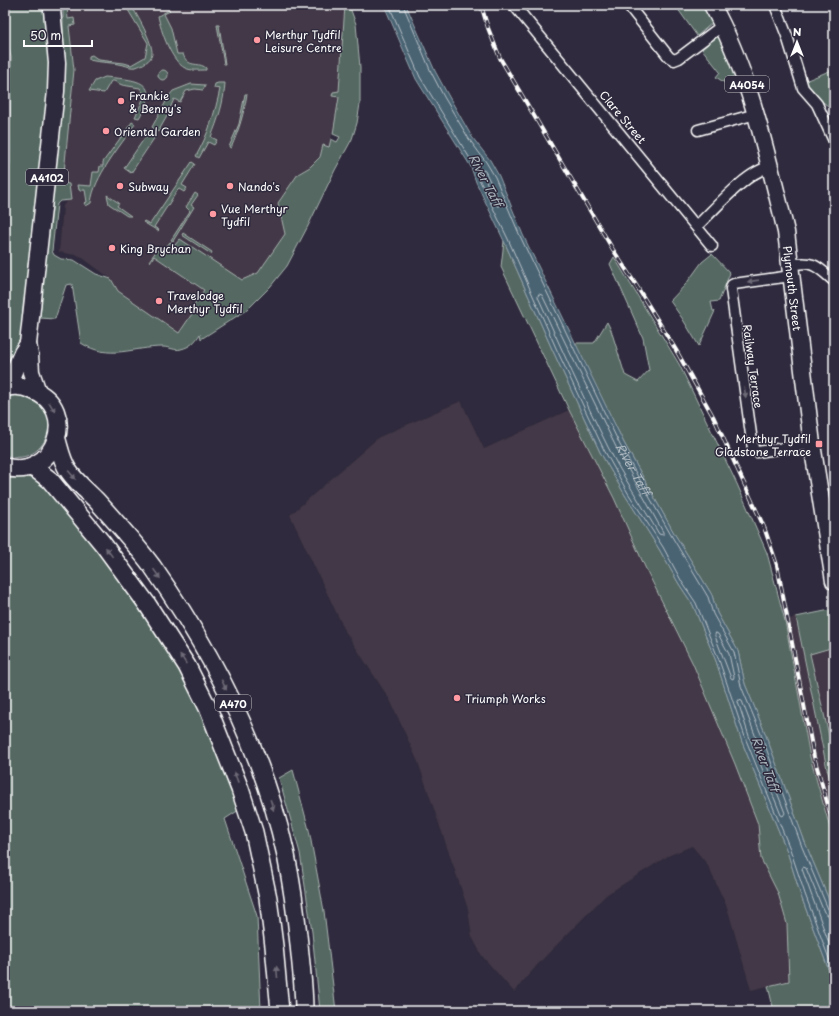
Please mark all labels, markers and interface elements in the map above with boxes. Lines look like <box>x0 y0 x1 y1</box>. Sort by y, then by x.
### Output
scale bar <box>24 22 92 48</box>
north arrow <box>777 22 817 62</box>
text: N <box>793 23 802 40</box>
text: 50 m <box>30 26 61 44</box>
place label: Merthyr Tydfil Leisure Centre <box>265 26 342 56</box>
marker: Merthyr Tydfil Leisure Centre <box>252 35 262 45</box>
road number: A4054 <box>725 76 769 92</box>
place label: Frankie & Benny's <box>129 87 181 117</box>
street label: Clare Street <box>596 87 651 148</box>
marker: Frankie & Benny's <box>116 96 126 106</box>
place label: Oriental Garden <box>114 123 201 140</box>
marker: Oriental Garden <box>101 126 111 136</box>
water label: River Taff <box>465 150 509 212</box>
road number: A4102 <box>26 169 68 185</box>
place label: Subway <box>128 178 169 195</box>
place label: Nando's <box>238 178 280 195</box>
marker: Subway <box>115 181 125 191</box>
marker: Nando's <box>225 181 235 191</box>
place label: Vue Merthyr Tydfil <box>221 200 289 230</box>
marker: Vue Merthyr Tydfil <box>208 209 218 219</box>
place label: King Brychan <box>120 240 191 257</box>
marker: King Brychan <box>107 243 117 253</box>
street label: Plymouth Street <box>779 245 807 332</box>
one-way arrow <box>747 278 759 284</box>
place label: Travelodge Merthyr Tydfil <box>167 287 243 317</box>
marker: Travelodge Merthyr Tydfil <box>154 296 164 306</box>
street label: Railway Terrace <box>739 323 767 409</box>
one-way arrow <box>742 386 748 398</box>
one-way arrow <box>48 401 56 412</box>
place label: Merthyr Tydfil Gladstone Terrace <box>715 430 811 460</box>
marker: Merthyr Tydfil Gladstone Terrace <box>814 439 824 449</box>
water label: River Taff <box>612 440 657 501</box>
one-way arrow <box>68 470 77 480</box>
one-way arrow <box>105 546 113 557</box>
one-way arrow <box>153 568 161 579</box>
one-way arrow <box>179 653 186 664</box>
one-way arrow <box>221 679 227 690</box>
place label: Triumph Works <box>465 690 546 707</box>
marker: Triumph Works <box>452 693 462 703</box>
road number: A470 <box>215 695 251 711</box>
water label: River Taff <box>748 734 785 797</box>
one-way arrow <box>232 771 238 783</box>
one-way arrow <box>269 800 275 812</box>
one-way arrow <box>273 966 280 978</box>

